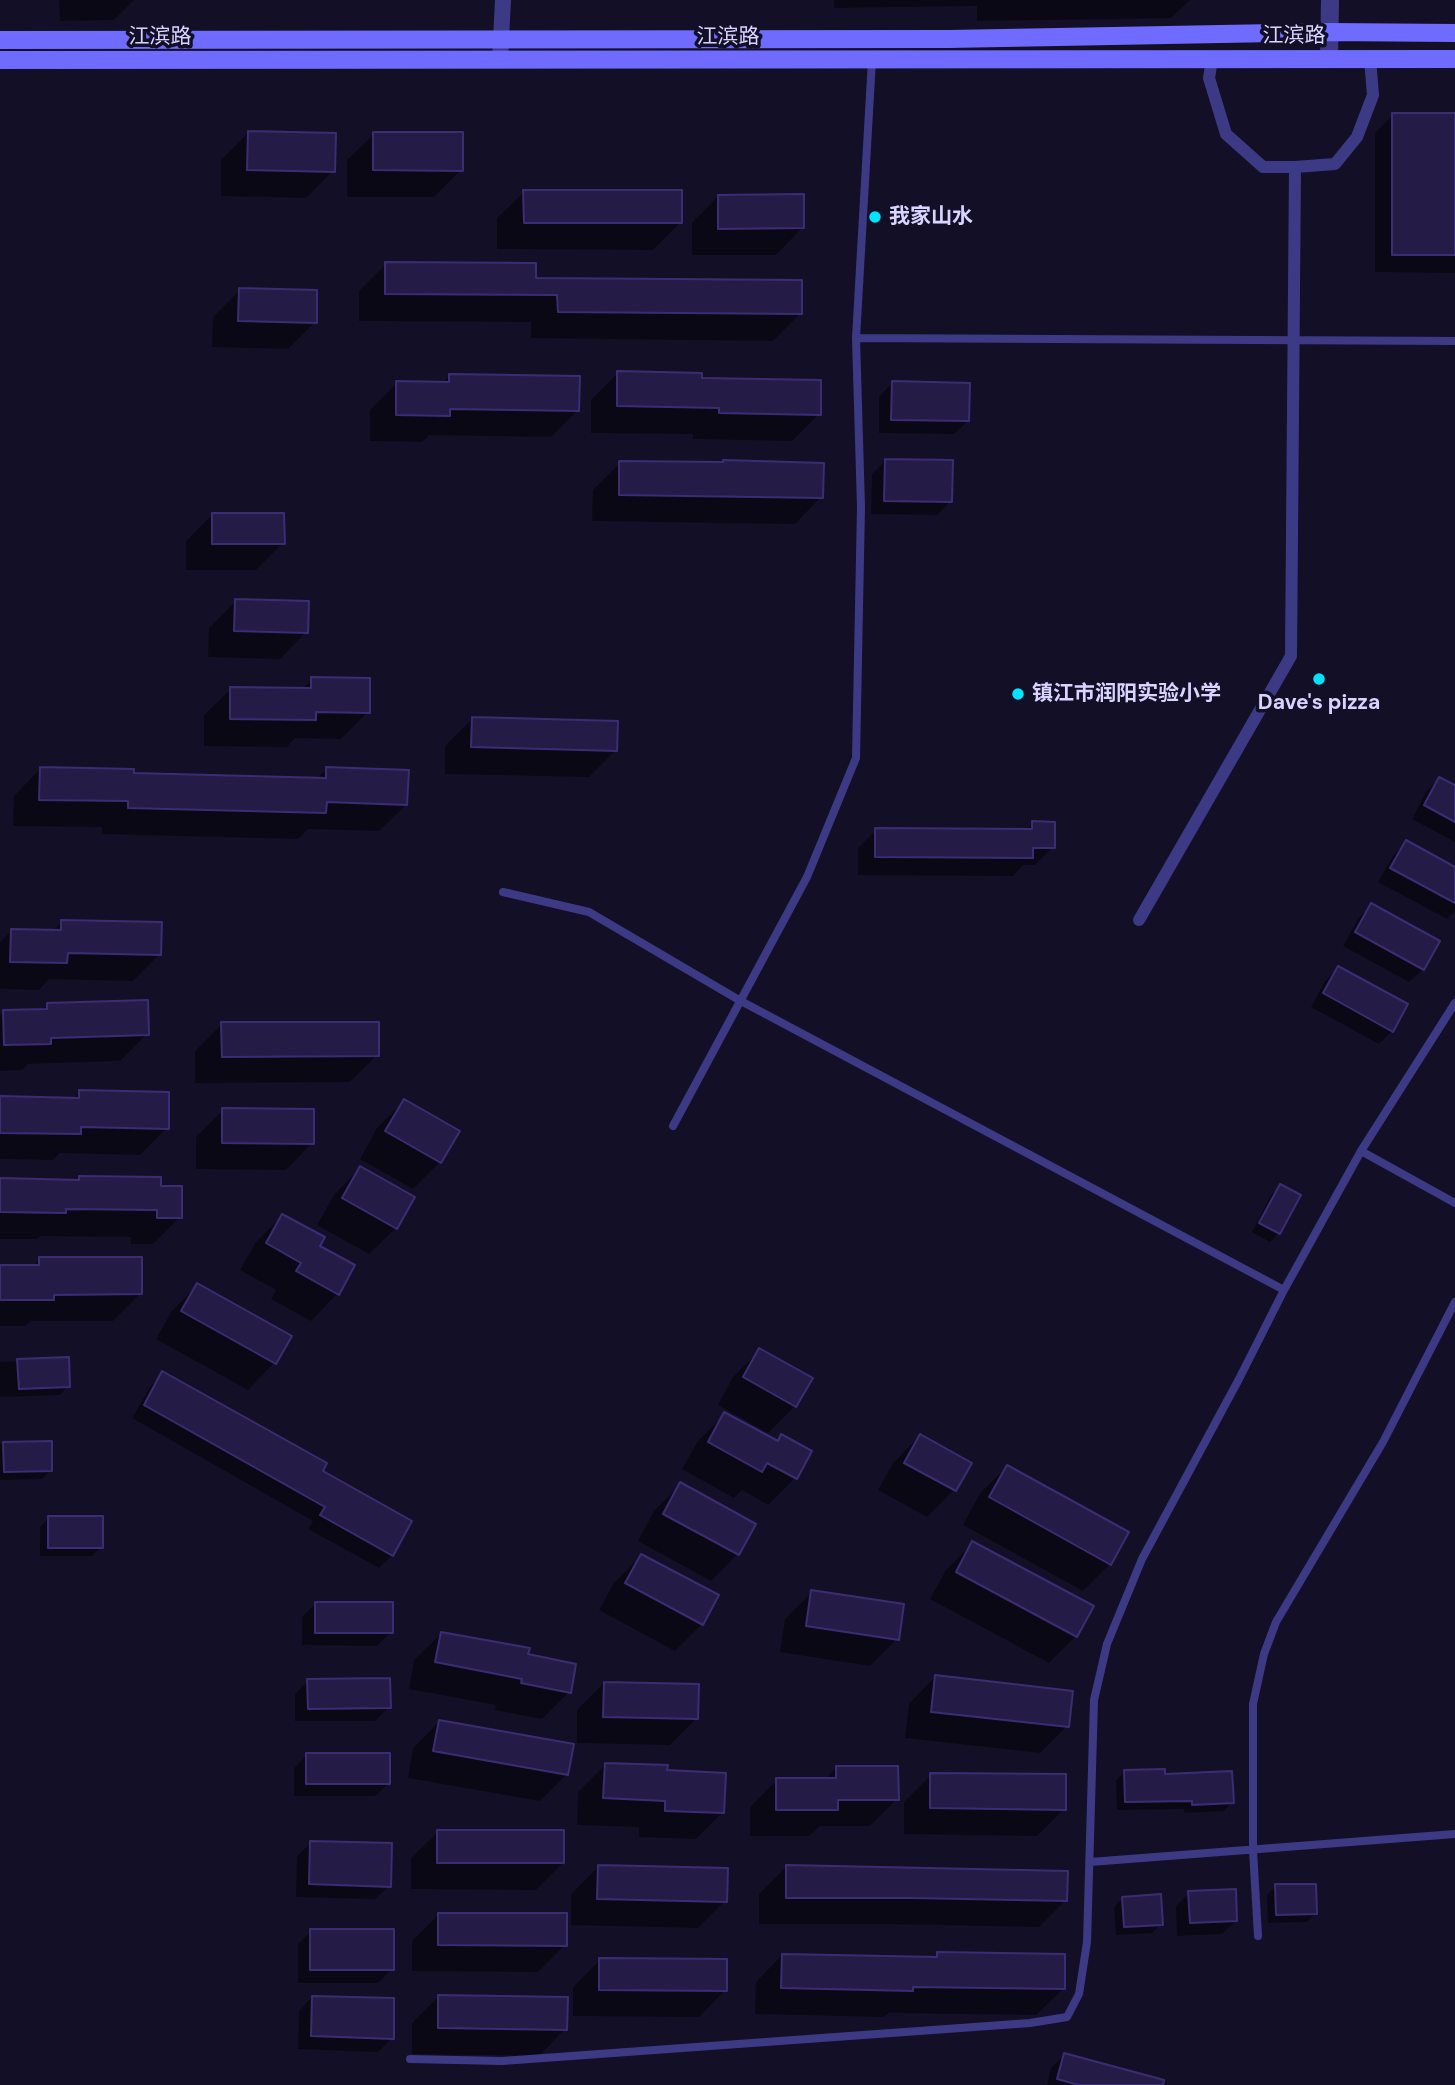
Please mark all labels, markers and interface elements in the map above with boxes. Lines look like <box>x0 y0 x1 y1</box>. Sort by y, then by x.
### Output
street label: 江滨路 <box>1263 23 1325 49</box>
street label: 江滨路 <box>129 24 191 50</box>
street label: 江滨路 <box>697 24 759 50</box>
place label: 我家山水 <box>889 204 973 230</box>
marker: 我家山水 <box>867 209 883 225</box>
marker: Dave's pizza <box>1311 671 1327 687</box>
place label: 镇江市润阳实验小学 <box>1032 681 1221 707</box>
marker: 镇江市润阳实验小学 <box>1010 686 1026 702</box>
place label: Dave's pizza <box>1258 690 1380 716</box>

